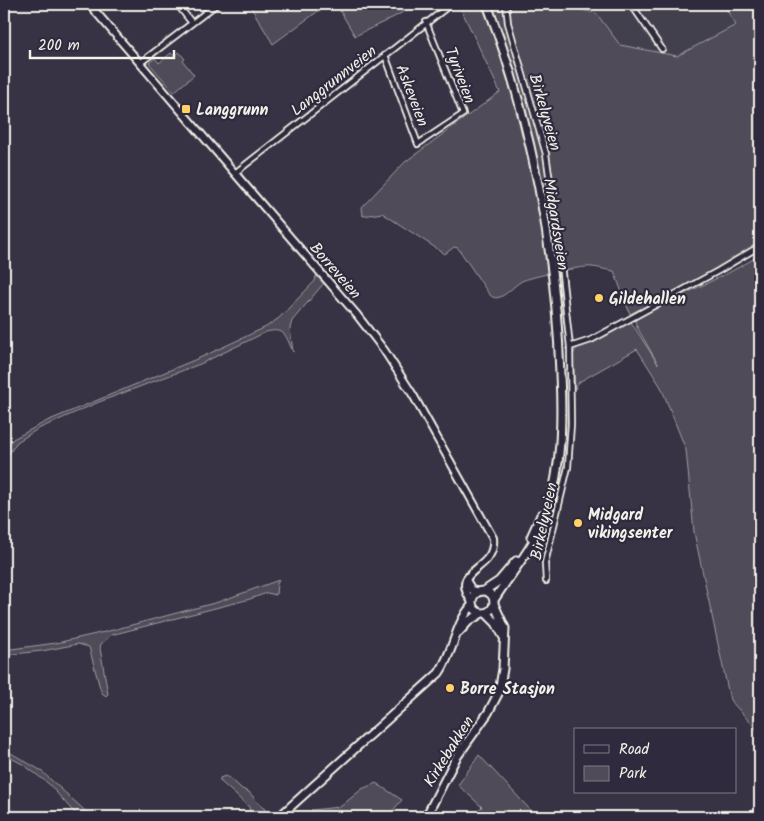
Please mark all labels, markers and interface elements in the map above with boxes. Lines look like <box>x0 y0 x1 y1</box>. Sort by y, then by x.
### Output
scale bar <box>30 28 174 60</box>
text: 200 m <box>38 34 80 58</box>
street label: Langgrunnveien <box>285 39 382 123</box>
street label: Tyriveien <box>437 44 482 107</box>
street label: Askeveien <box>388 61 435 130</box>
street label: Birkelyveien <box>522 71 567 154</box>
place label: Langgrunn <box>196 98 269 123</box>
marker: Langgrunn <box>180 103 192 115</box>
street label: Midgardsveien <box>536 176 575 272</box>
street label: Borreveien <box>303 237 367 305</box>
place label: Gildehallen <box>609 287 686 312</box>
marker: Gildehallen <box>593 292 605 304</box>
street label: Birkelyveien <box>524 480 565 563</box>
place label: Midgard vikingsenter <box>588 503 674 546</box>
marker: Midgard vikingsenter <box>572 517 584 529</box>
place label: Borre Stasjon <box>460 677 555 702</box>
marker: Borre Stasjon <box>444 682 456 694</box>
street label: Kirkebakken <box>417 711 481 792</box>
legend <box>574 728 736 794</box>
text: Road <box>619 738 650 762</box>
text: Park <box>619 762 647 786</box>

